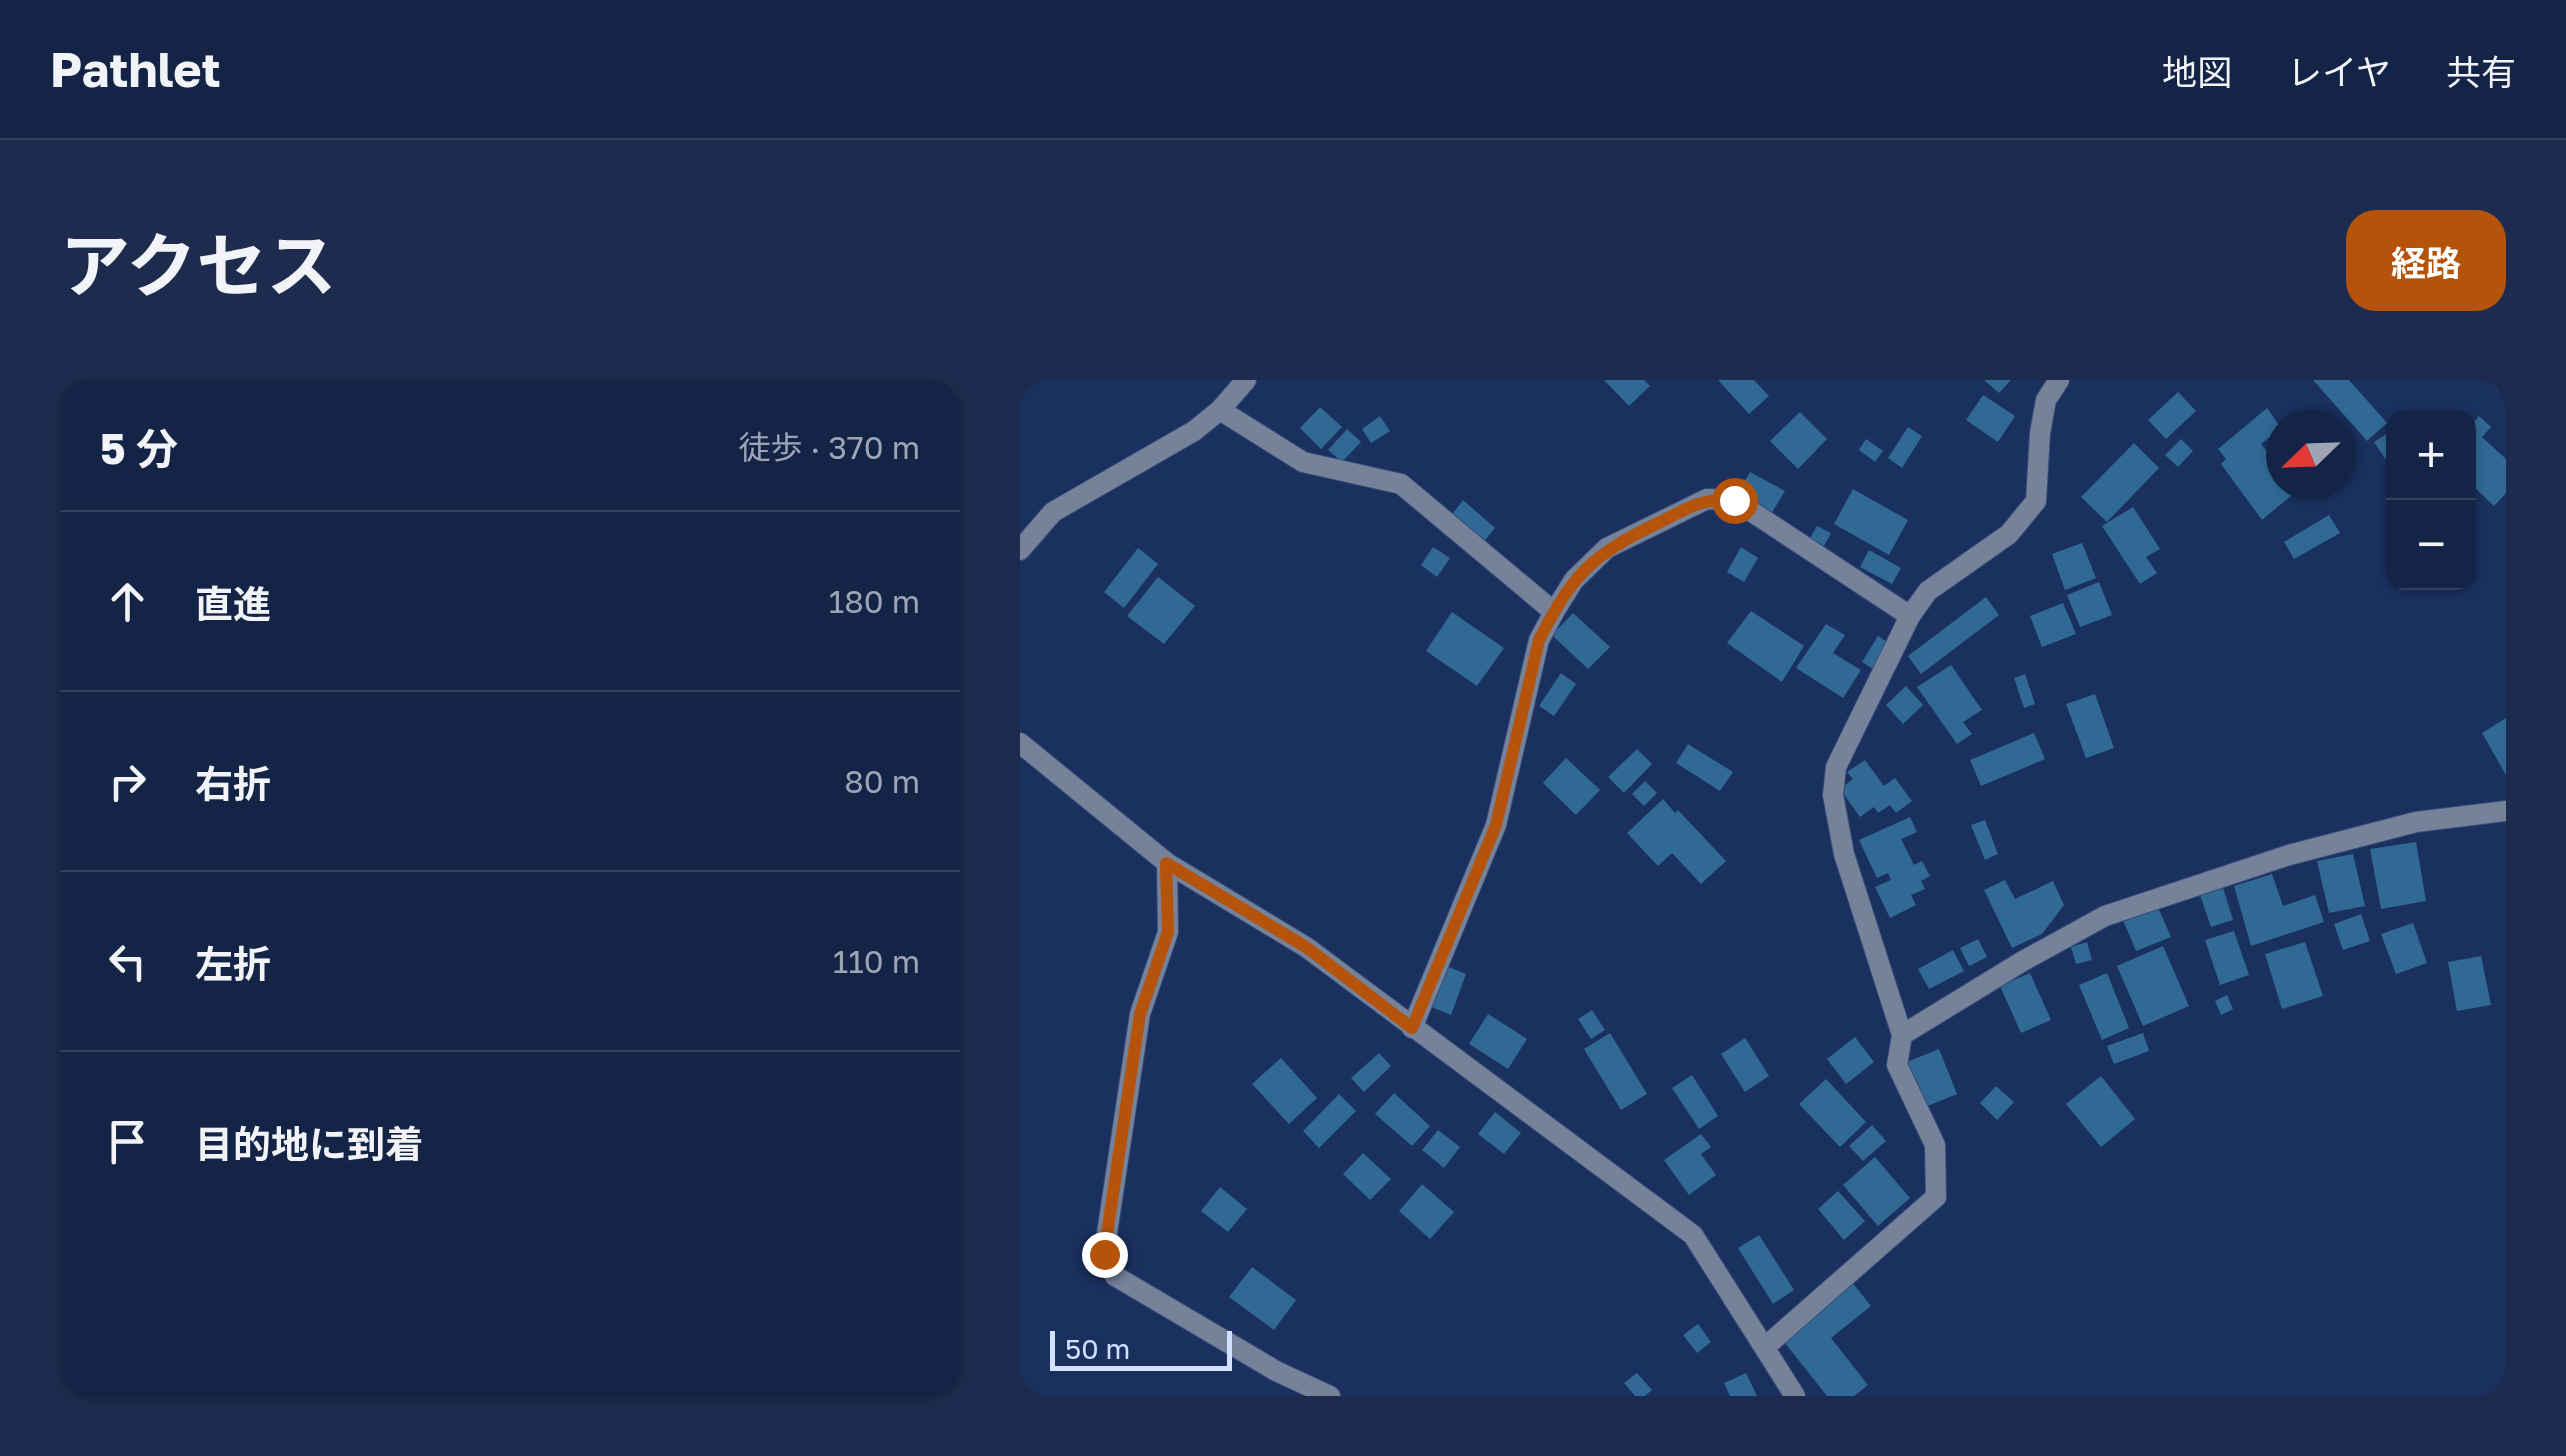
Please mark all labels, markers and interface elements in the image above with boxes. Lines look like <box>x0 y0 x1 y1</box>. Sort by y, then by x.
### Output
text: Pathlet <box>50 40 221 98</box>
text: 地図 <box>2162 51 2232 93</box>
text: レイヤ <box>2287 51 2391 93</box>
text: 共有 <box>2446 51 2516 93</box>
button: 経路 <box>2346 210 2506 311</box>
text: アクセス <box>60 222 337 306</box>
north arrow <box>2266 410 2356 500</box>
map controls <box>2386 410 2476 590</box>
button: + <box>2386 410 2476 500</box>
text: 5 分 <box>100 423 178 473</box>
text: 徒歩 · 370 m <box>739 428 920 466</box>
route start <box>1712 478 1758 524</box>
button: − <box>2386 500 2476 590</box>
icon: ahead <box>100 574 155 629</box>
text: 直進 <box>195 581 271 626</box>
text: 180 m <box>829 582 920 620</box>
icon: right <box>100 754 155 809</box>
text: 右折 <box>195 761 271 806</box>
text: 80 m <box>844 762 920 800</box>
icon: left <box>100 934 155 989</box>
text: 左折 <box>195 941 271 986</box>
text: 110 m <box>833 942 920 980</box>
icon: arrive <box>100 1114 155 1169</box>
text: 目的地に到着 <box>195 1121 423 1166</box>
route end <box>1082 1232 1128 1278</box>
scale bar <box>1050 1326 1232 1370</box>
text: 50 m <box>1065 1332 1130 1365</box>

